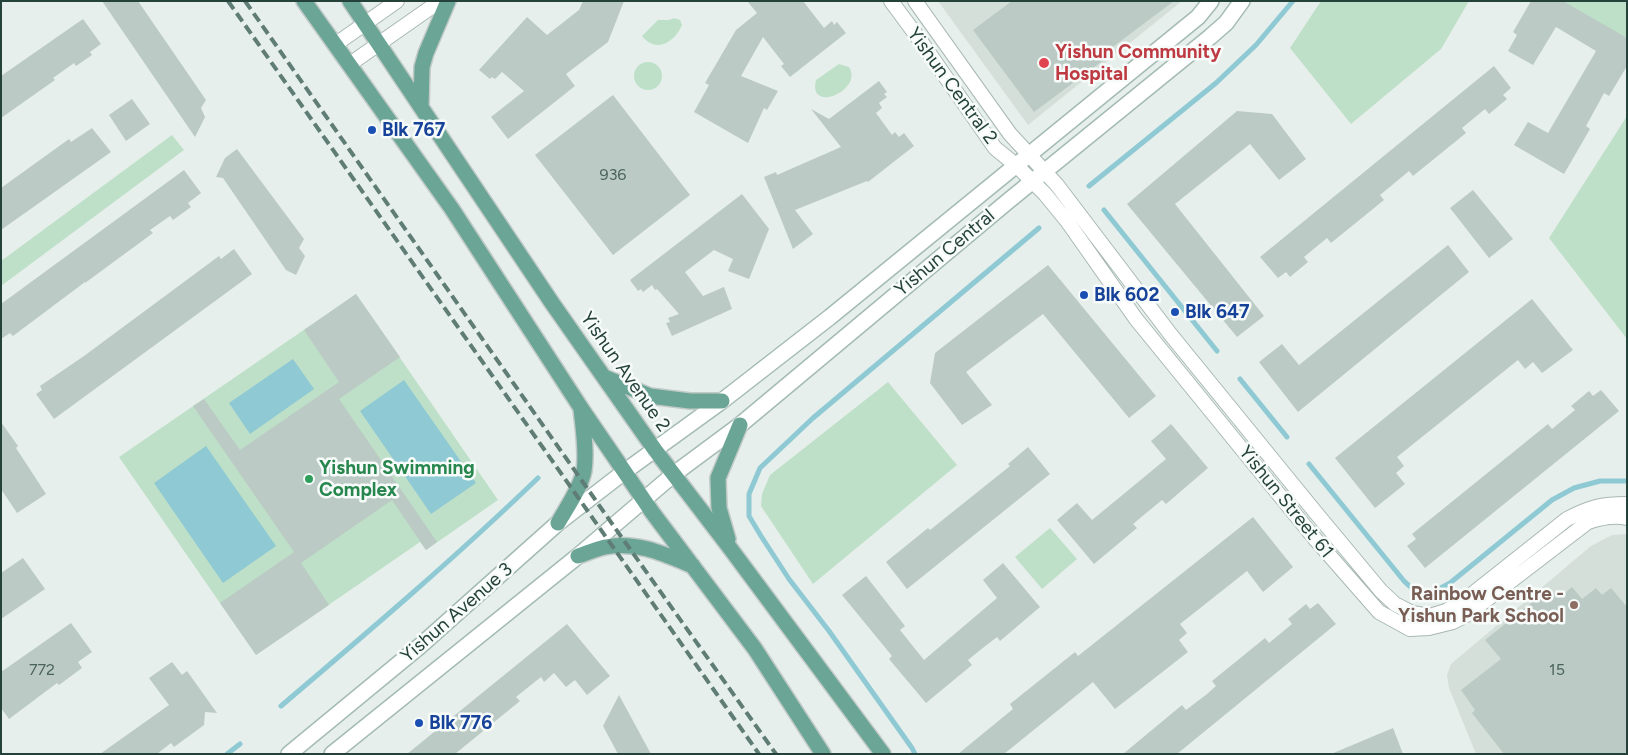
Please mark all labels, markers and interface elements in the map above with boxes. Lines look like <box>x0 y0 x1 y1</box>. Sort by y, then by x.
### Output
street label: Yishun Central 2 <box>902 23 1002 149</box>
place label: Yishun Community Hospital <box>1055 41 1221 85</box>
marker: Yishun Community Hospital <box>1037 56 1051 70</box>
place label: Blk 767 <box>382 119 445 141</box>
marker: Blk 767 <box>366 124 378 136</box>
house number: 936 <box>600 165 626 185</box>
street label: Yishun Central <box>890 205 1000 301</box>
place label: Blk 602 <box>1094 284 1159 306</box>
marker: Blk 602 <box>1078 289 1090 301</box>
place label: Blk 647 <box>1185 301 1250 323</box>
marker: Blk 647 <box>1169 306 1181 318</box>
street label: Yishun Avenue 2 <box>575 308 675 436</box>
street label: Yishun Street 61 <box>1234 441 1338 563</box>
place label: Yishun Swimming Complex <box>319 457 475 501</box>
marker: Yishun Swimming Complex <box>303 473 315 485</box>
street label: Yishun Avenue 3 <box>396 558 518 668</box>
place label: Rainbow Centre - Yishun Park School <box>1398 583 1564 627</box>
marker: Rainbow Centre - Yishun Park School <box>1568 599 1580 611</box>
house number: 772 <box>29 660 55 680</box>
house number: 15 <box>1549 660 1565 680</box>
place label: Blk 776 <box>429 712 492 734</box>
marker: Blk 776 <box>413 717 425 729</box>

